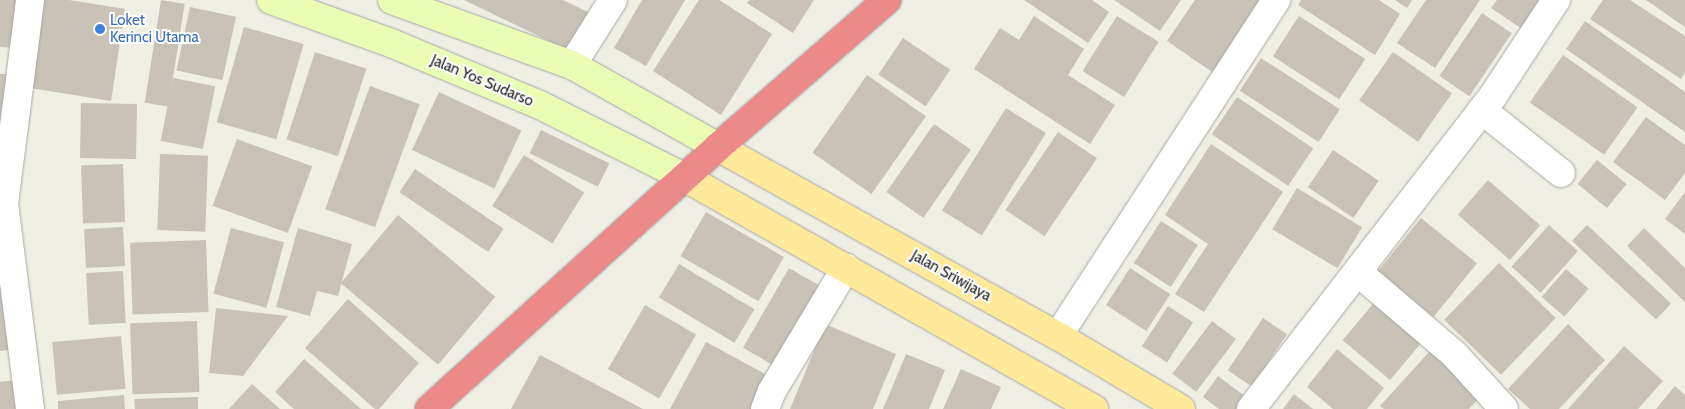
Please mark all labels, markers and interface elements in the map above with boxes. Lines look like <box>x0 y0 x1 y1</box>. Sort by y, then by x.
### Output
place label: Loket Kerinci Utama <box>110 11 199 46</box>
marker: Loket Kerinci Utama <box>94 23 106 35</box>
street label: Jalan Yos Sudarso <box>428 51 536 111</box>
street label: Jalan Sriwijaya <box>908 247 994 305</box>

